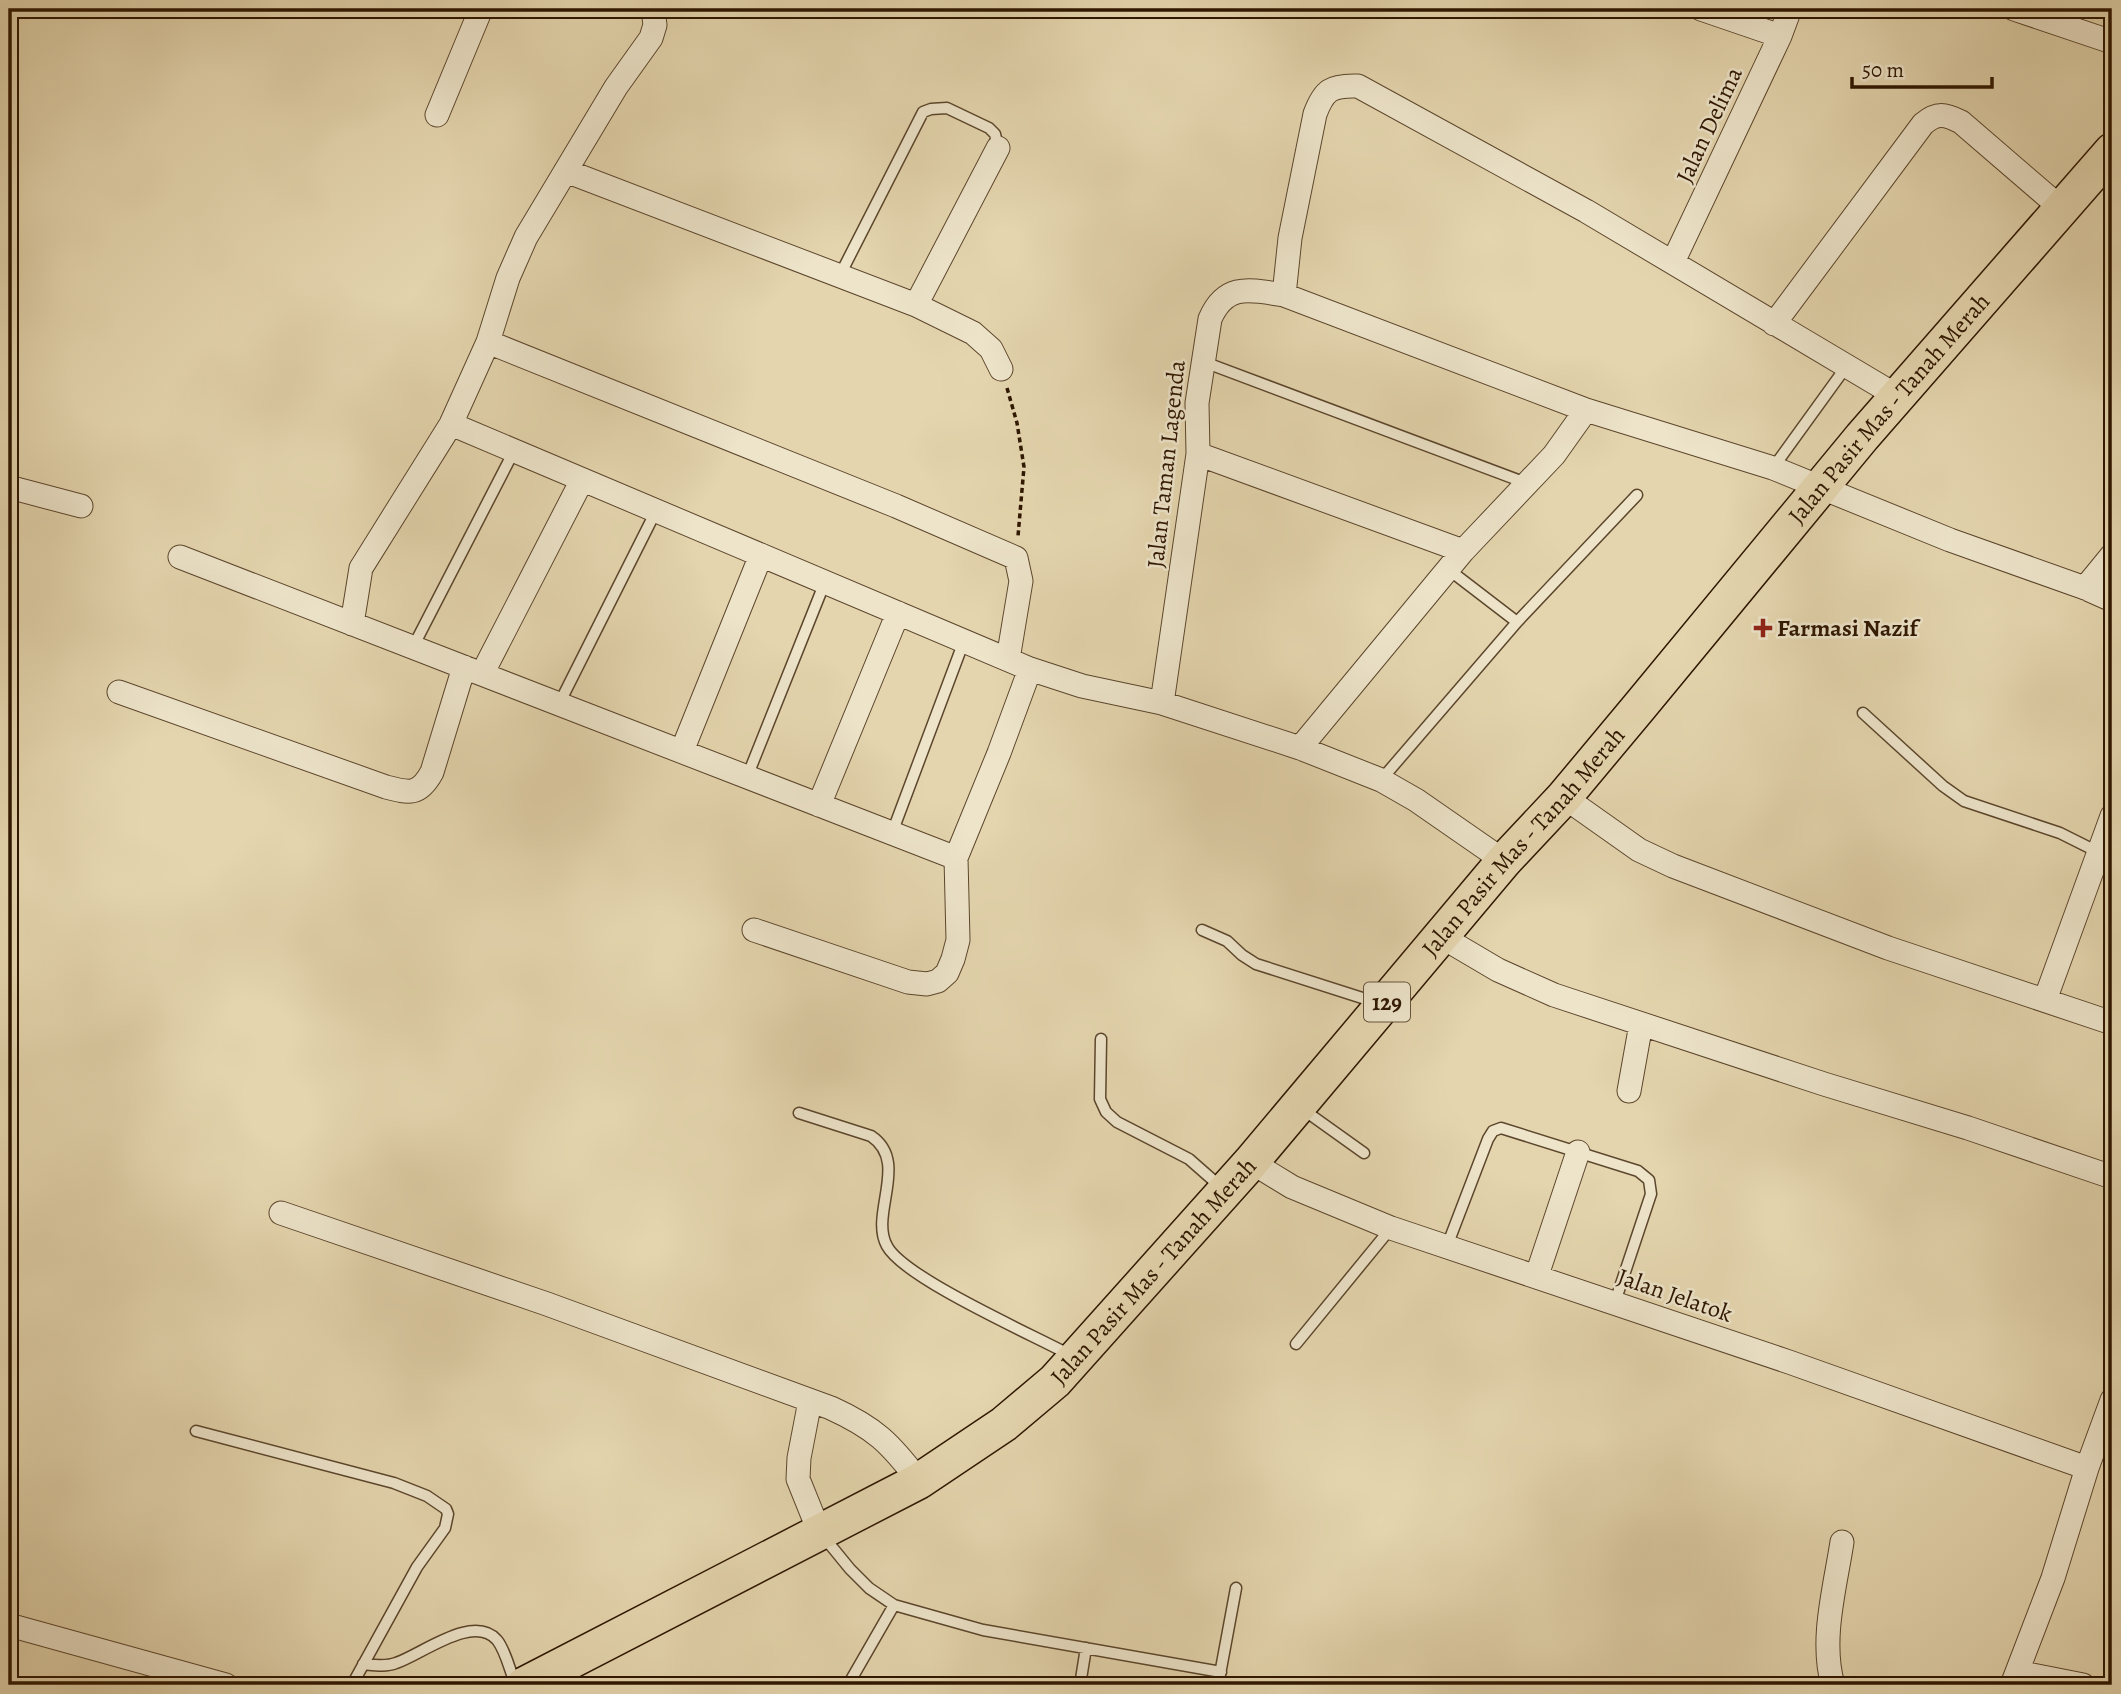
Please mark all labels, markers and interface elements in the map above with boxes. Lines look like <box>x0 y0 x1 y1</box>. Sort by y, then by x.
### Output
scale bar <box>1852 46 1992 90</box>
text: 50 m <box>1862 56 1904 84</box>
street label: Jalan Delima <box>1668 61 1750 188</box>
street label: Jalan Pasir Mas - Tanah Merah <box>1781 286 1997 531</box>
street label: Jalan Taman Lagenda <box>1139 358 1193 569</box>
place label: Farmasi Nazif <box>1777 612 1922 644</box>
marker: Farmasi Nazif <box>1755 620 1771 636</box>
street label: Jalan Pasir Mas - Tanah Merah <box>1414 720 1632 963</box>
road number: 129 <box>1364 982 1410 1021</box>
street label: Jalan Pasir Mas - Tanah Merah <box>1043 1151 1264 1392</box>
street label: Jalan Jelatok <box>1613 1260 1737 1330</box>

